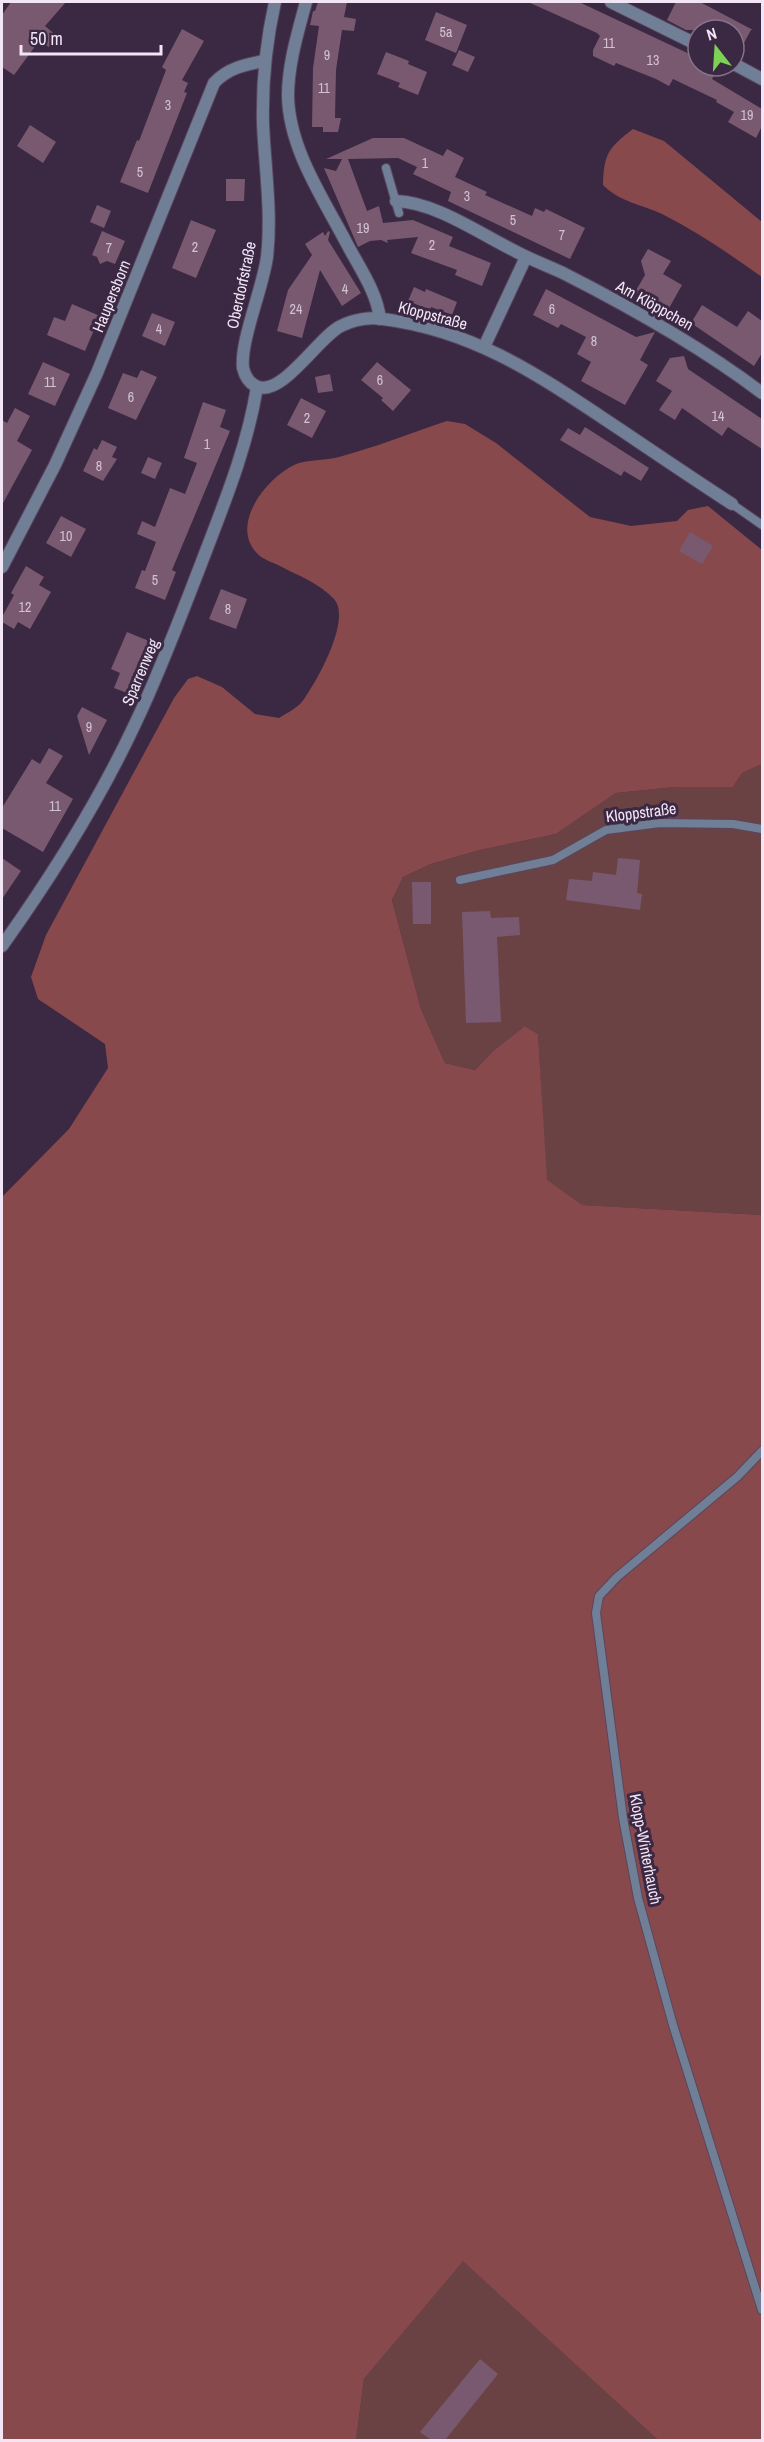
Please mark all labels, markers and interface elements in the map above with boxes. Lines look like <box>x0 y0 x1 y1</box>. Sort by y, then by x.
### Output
scale bar <box>21 18 160 56</box>
north arrow <box>686 18 746 78</box>
text: N <box>704 22 719 46</box>
house number: 5a <box>440 23 453 41</box>
text: 50 m <box>30 26 63 51</box>
house number: 11 <box>603 34 616 52</box>
house number: 9 <box>324 46 330 64</box>
house number: 13 <box>647 51 659 69</box>
house number: 11 <box>318 79 331 97</box>
house number: 3 <box>165 96 171 114</box>
house number: 19 <box>741 106 753 124</box>
house number: 1 <box>422 154 429 172</box>
house number: 5 <box>137 163 143 181</box>
house number: 3 <box>464 187 470 205</box>
house number: 5 <box>510 211 516 229</box>
house number: 19 <box>357 219 369 237</box>
house number: 7 <box>559 226 565 244</box>
house number: 2 <box>429 236 435 254</box>
house number: 2 <box>192 238 198 256</box>
house number: 7 <box>106 239 112 257</box>
street label: Oberdorfstraße <box>221 239 261 331</box>
street label: Haupersborn <box>87 257 135 335</box>
street label: Am Klöppchen <box>611 274 698 335</box>
house number: 4 <box>342 280 349 298</box>
street label: Kloppstraße <box>396 295 470 335</box>
house number: 24 <box>290 300 303 318</box>
house number: 6 <box>549 300 555 318</box>
house number: 4 <box>156 320 163 338</box>
house number: 8 <box>591 332 597 350</box>
house number: 6 <box>377 371 383 389</box>
house number: 11 <box>44 373 57 391</box>
house number: 6 <box>128 388 134 406</box>
house number: 14 <box>712 407 725 425</box>
house number: 2 <box>304 409 310 427</box>
house number: 1 <box>204 435 211 453</box>
house number: 8 <box>96 457 102 475</box>
house number: 10 <box>60 527 72 545</box>
house number: 5 <box>152 571 158 589</box>
house number: 12 <box>19 598 31 616</box>
house number: 8 <box>225 600 231 618</box>
street label: Sparrenweg <box>116 635 164 709</box>
house number: 9 <box>86 718 92 736</box>
house number: 11 <box>49 797 62 815</box>
street label: Kloppstraße <box>605 797 677 827</box>
street label: Klopp-Winterhauch <box>624 1792 668 1906</box>

